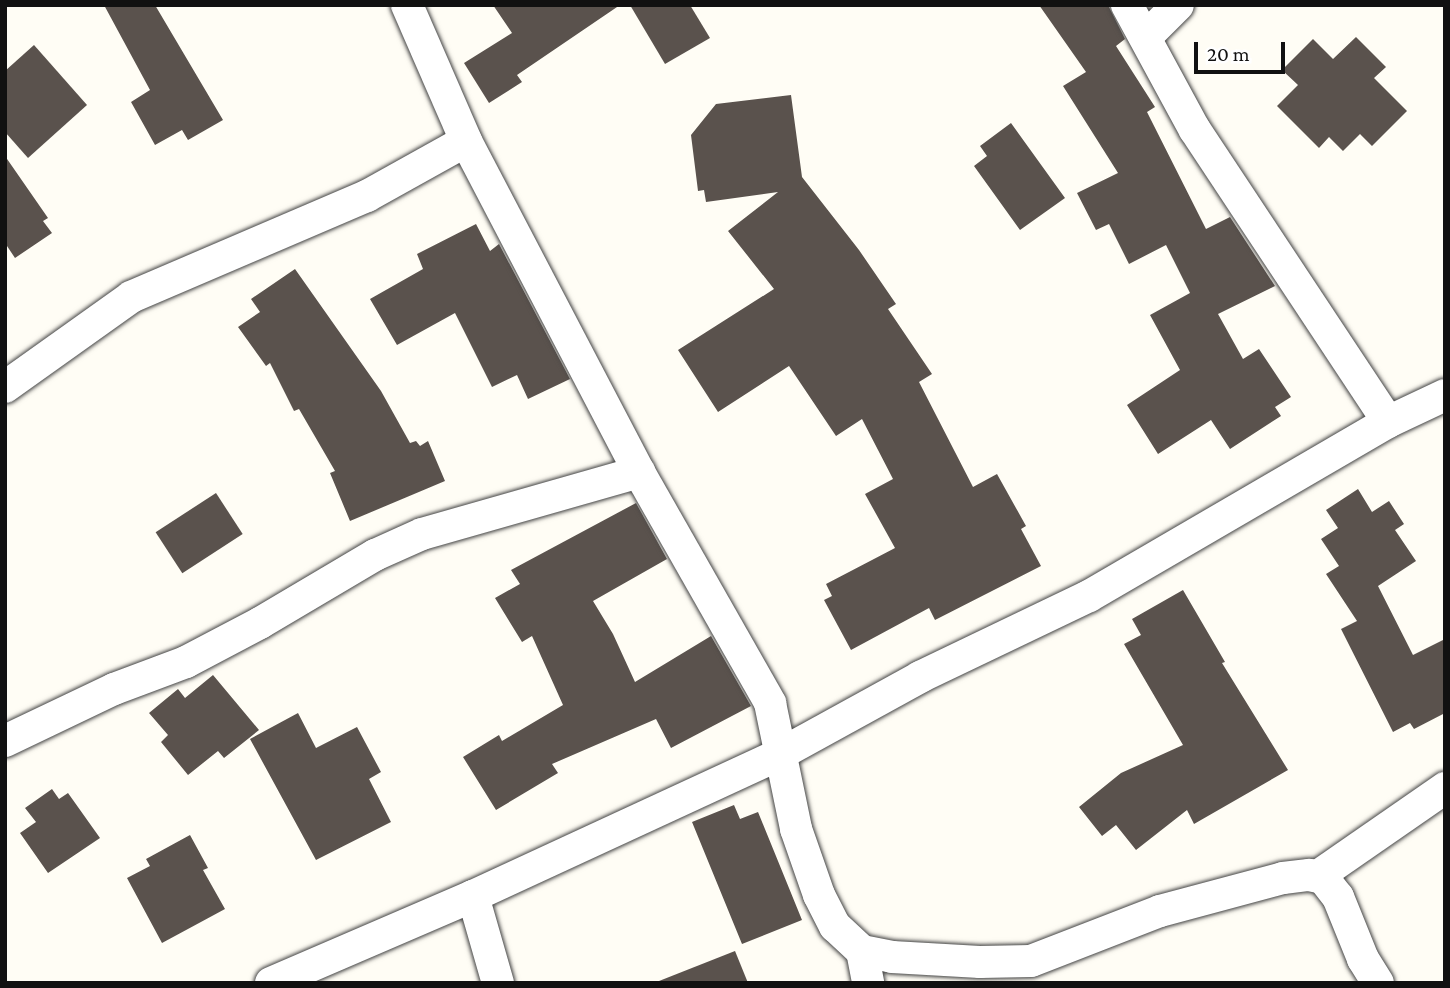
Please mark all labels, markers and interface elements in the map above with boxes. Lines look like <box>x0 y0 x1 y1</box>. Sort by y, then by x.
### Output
scale bar <box>1198 28 1289 72</box>
text: 20 m <box>1207 42 1250 66</box>

